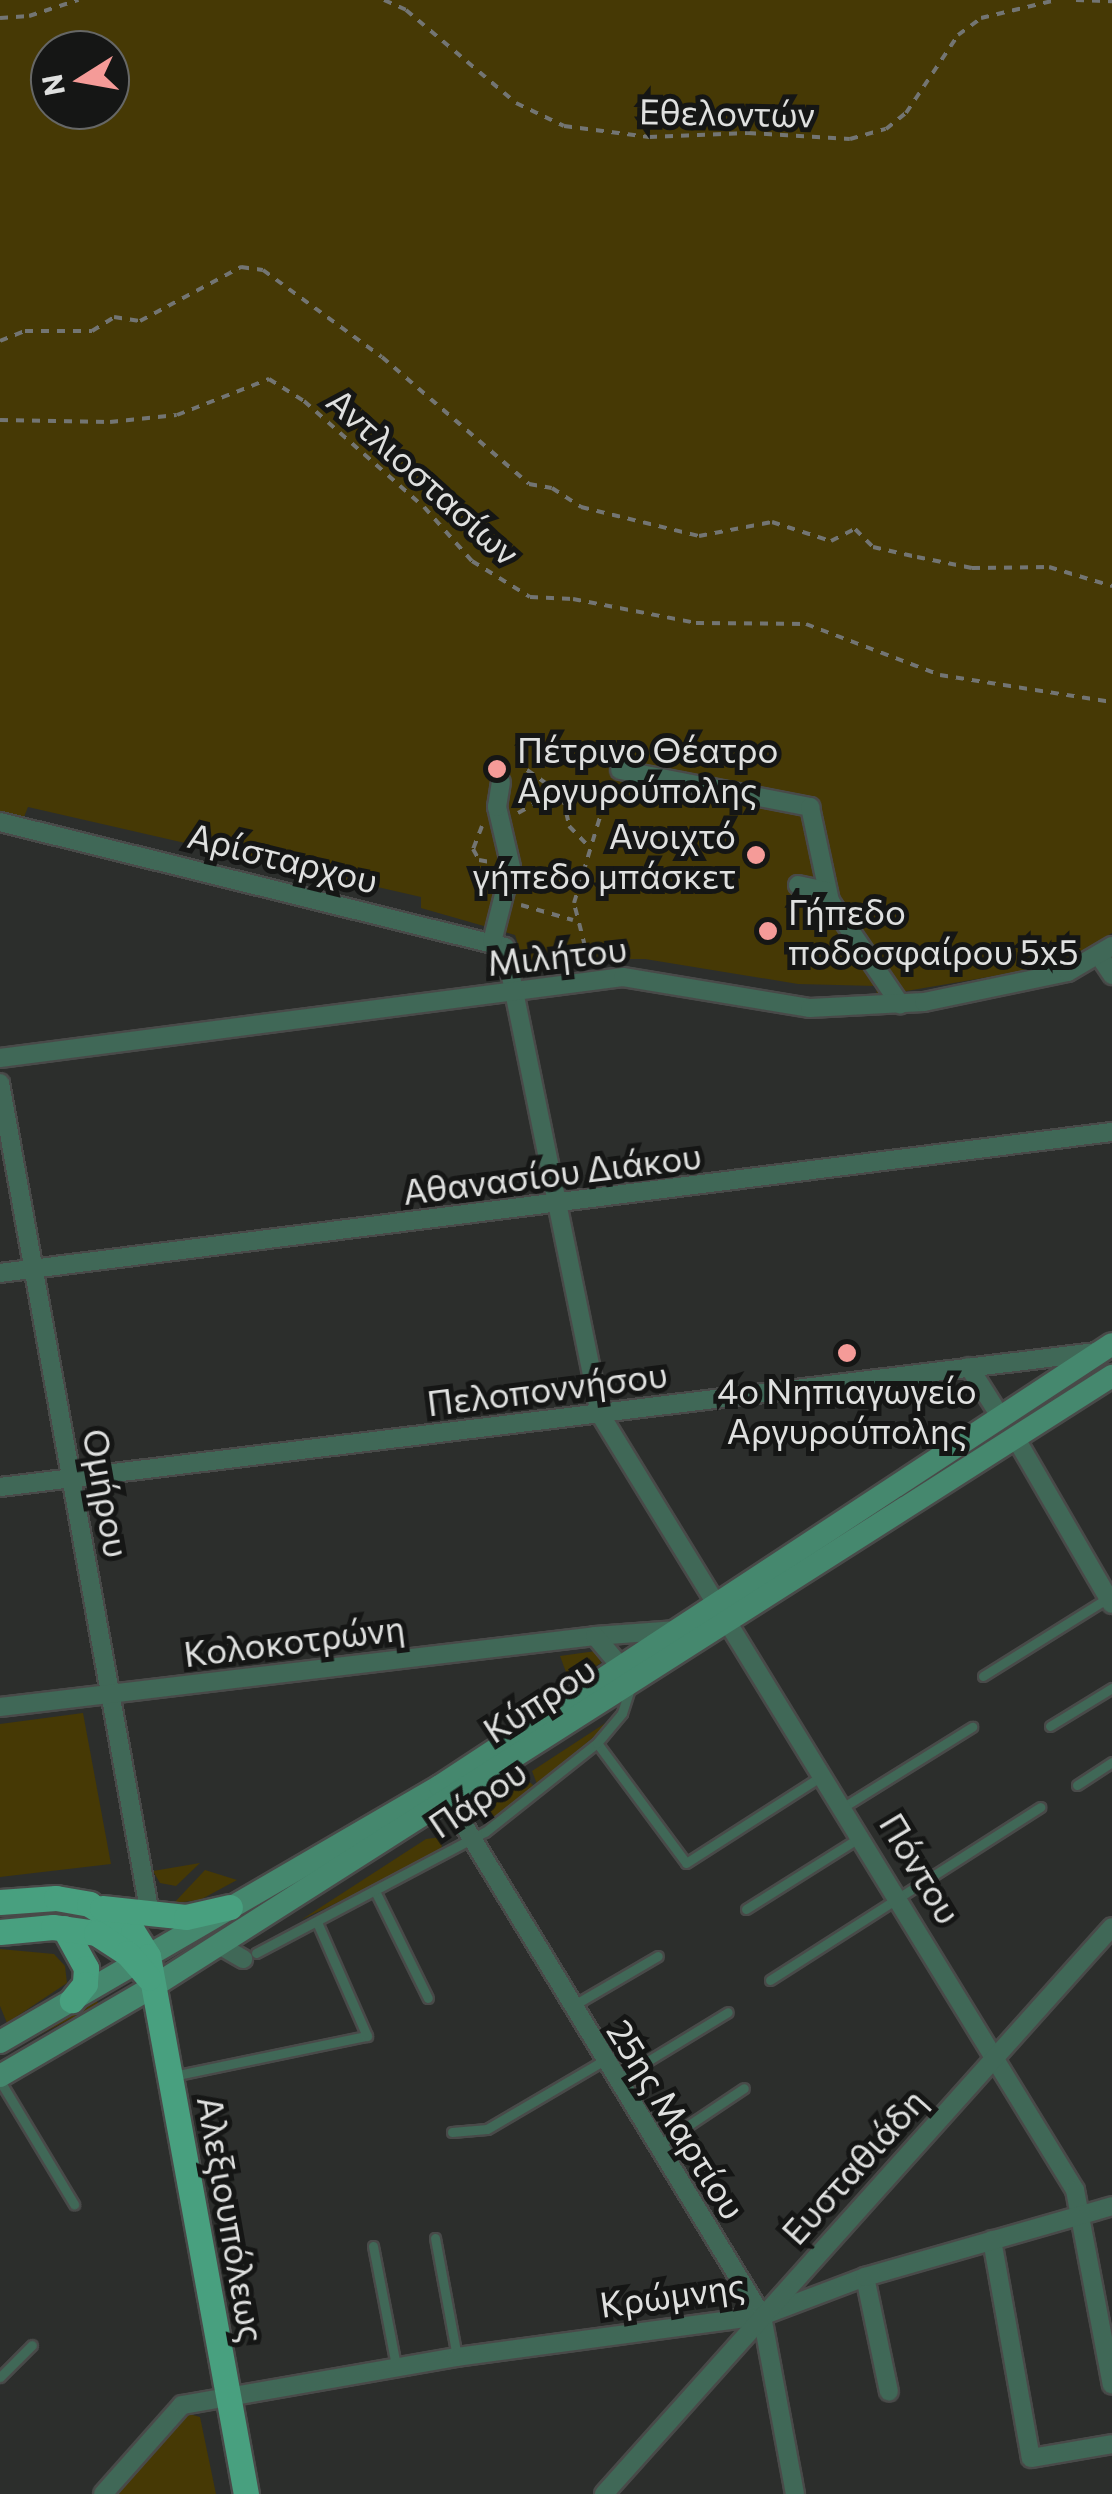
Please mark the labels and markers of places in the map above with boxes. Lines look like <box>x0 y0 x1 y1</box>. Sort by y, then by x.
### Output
place label: Πέτρινο Θέατρο Αργυρούπολης <box>517 728 779 810</box>
marker: Πέτρινο Θέατρο Αργυρούπολης <box>486 758 508 780</box>
place label: Ανοιχτό γήπεδο μπάσκετ <box>472 814 736 896</box>
marker: Ανοιχτό γήπεδο μπάσκετ <box>745 844 767 866</box>
place label: Γήπεδο ποδοσφαίρου 5x5 <box>788 890 1079 972</box>
marker: Γήπεδο ποδοσφαίρου 5x5 <box>757 920 779 942</box>
marker: 4ο Νηπιαγωγείο Αργυρούπολης <box>836 1342 858 1364</box>
place label: 4ο Νηπιαγωγείο Αργυρούπολης <box>717 1369 977 1451</box>

